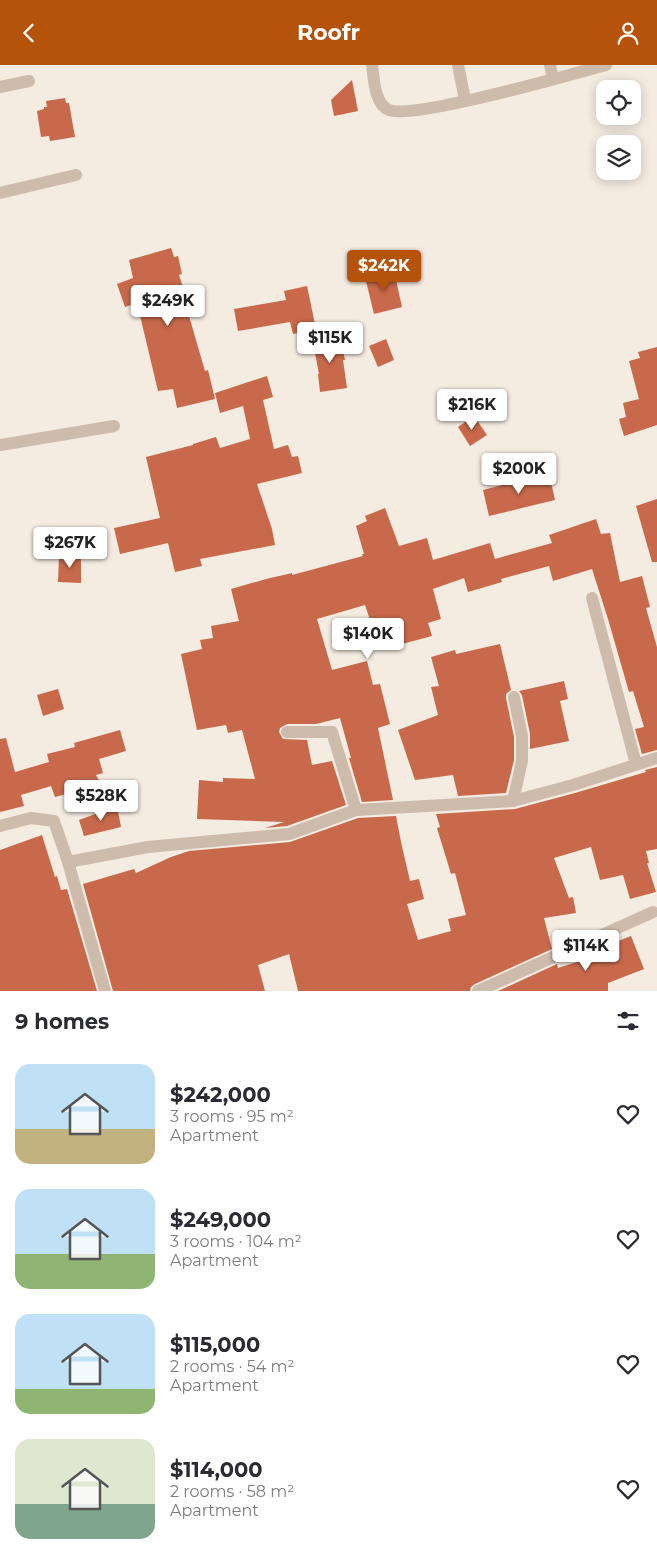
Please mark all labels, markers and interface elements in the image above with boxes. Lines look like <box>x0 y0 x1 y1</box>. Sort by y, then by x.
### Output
icon: back <box>15 19 43 47</box>
text: Roofr <box>297 19 360 46</box>
icon: person <box>614 19 642 47</box>
map controls <box>596 80 641 180</box>
button: locate <box>596 80 641 125</box>
button: layers <box>596 135 641 180</box>
pin: $242K <box>349 249 419 292</box>
text: $242K <box>358 256 410 275</box>
pin: $249K <box>133 285 203 327</box>
text: $249K <box>142 291 194 310</box>
pin: $115K <box>295 321 365 364</box>
text: $115K <box>308 328 352 347</box>
pin: $216K <box>437 389 507 431</box>
text: $216K <box>448 395 496 414</box>
pin: $200K <box>484 453 554 495</box>
text: $200K <box>492 459 546 478</box>
pin: $267K <box>35 527 105 569</box>
text: $267K <box>44 533 96 552</box>
pin: $140K <box>333 617 403 660</box>
text: $140K <box>343 624 393 643</box>
pin: $528K <box>66 779 136 822</box>
text: $528K <box>75 786 127 805</box>
pin: $114K <box>551 929 621 972</box>
text: $114K <box>563 936 609 955</box>
icon: filters <box>614 1007 642 1035</box>
text: 9 homes <box>15 1009 109 1034</box>
text: $242,000 <box>170 1082 271 1107</box>
icon: home <box>55 1084 115 1144</box>
icon: heart <box>614 1100 642 1128</box>
text: 3 rooms · 95 m² <box>170 1107 294 1126</box>
text: Apartment <box>170 1126 259 1145</box>
text: $249,000 <box>170 1207 271 1232</box>
icon: home <box>55 1209 115 1269</box>
icon: heart <box>614 1225 642 1253</box>
text: 3 rooms · 104 m² <box>170 1232 302 1251</box>
text: Apartment <box>170 1251 259 1270</box>
text: $115,000 <box>170 1332 260 1357</box>
icon: home <box>55 1334 115 1394</box>
icon: heart <box>614 1350 642 1378</box>
text: 2 rooms · 54 m² <box>170 1357 294 1376</box>
text: Apartment <box>170 1376 259 1395</box>
text: $114,000 <box>170 1457 263 1482</box>
icon: home <box>55 1459 115 1519</box>
icon: heart <box>614 1475 642 1503</box>
text: 2 rooms · 58 m² <box>170 1482 294 1501</box>
text: Apartment <box>170 1501 259 1520</box>

